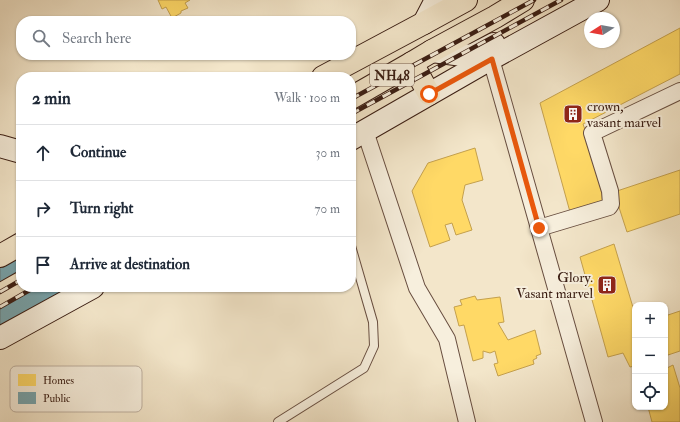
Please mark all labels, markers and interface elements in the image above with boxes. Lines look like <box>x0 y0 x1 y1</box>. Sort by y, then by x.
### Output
north arrow <box>584 12 620 48</box>
search box <box>16 16 356 60</box>
icon: search <box>30 27 52 49</box>
text: Search here <box>62 29 131 48</box>
road number: NH48 <box>370 64 414 86</box>
route start <box>420 85 438 103</box>
text: 2 min <box>32 88 71 109</box>
text: Walk · 100 m <box>274 90 340 106</box>
place label: crown, vasant marvel <box>586 98 662 131</box>
building icon: crown, vasant marvel <box>562 103 584 125</box>
icon: ahead <box>32 142 54 164</box>
text: Continue <box>70 143 126 162</box>
text: 30 m <box>316 145 340 161</box>
icon: right <box>32 198 54 220</box>
text: Turn right <box>70 199 133 218</box>
text: 70 m <box>315 201 340 217</box>
route end <box>530 219 548 237</box>
icon: arrive <box>32 254 54 276</box>
text: Arrive at destination <box>70 255 190 274</box>
place label: Glory. Vasant marvel <box>516 269 593 302</box>
building icon: Glory. Vasant marvel <box>596 274 618 296</box>
map controls <box>632 302 668 410</box>
button: + <box>632 302 668 338</box>
button: − <box>632 338 668 374</box>
legend <box>10 366 142 412</box>
text: Homes <box>43 374 74 387</box>
button: locate <box>632 374 668 410</box>
text: Public <box>43 392 71 405</box>

